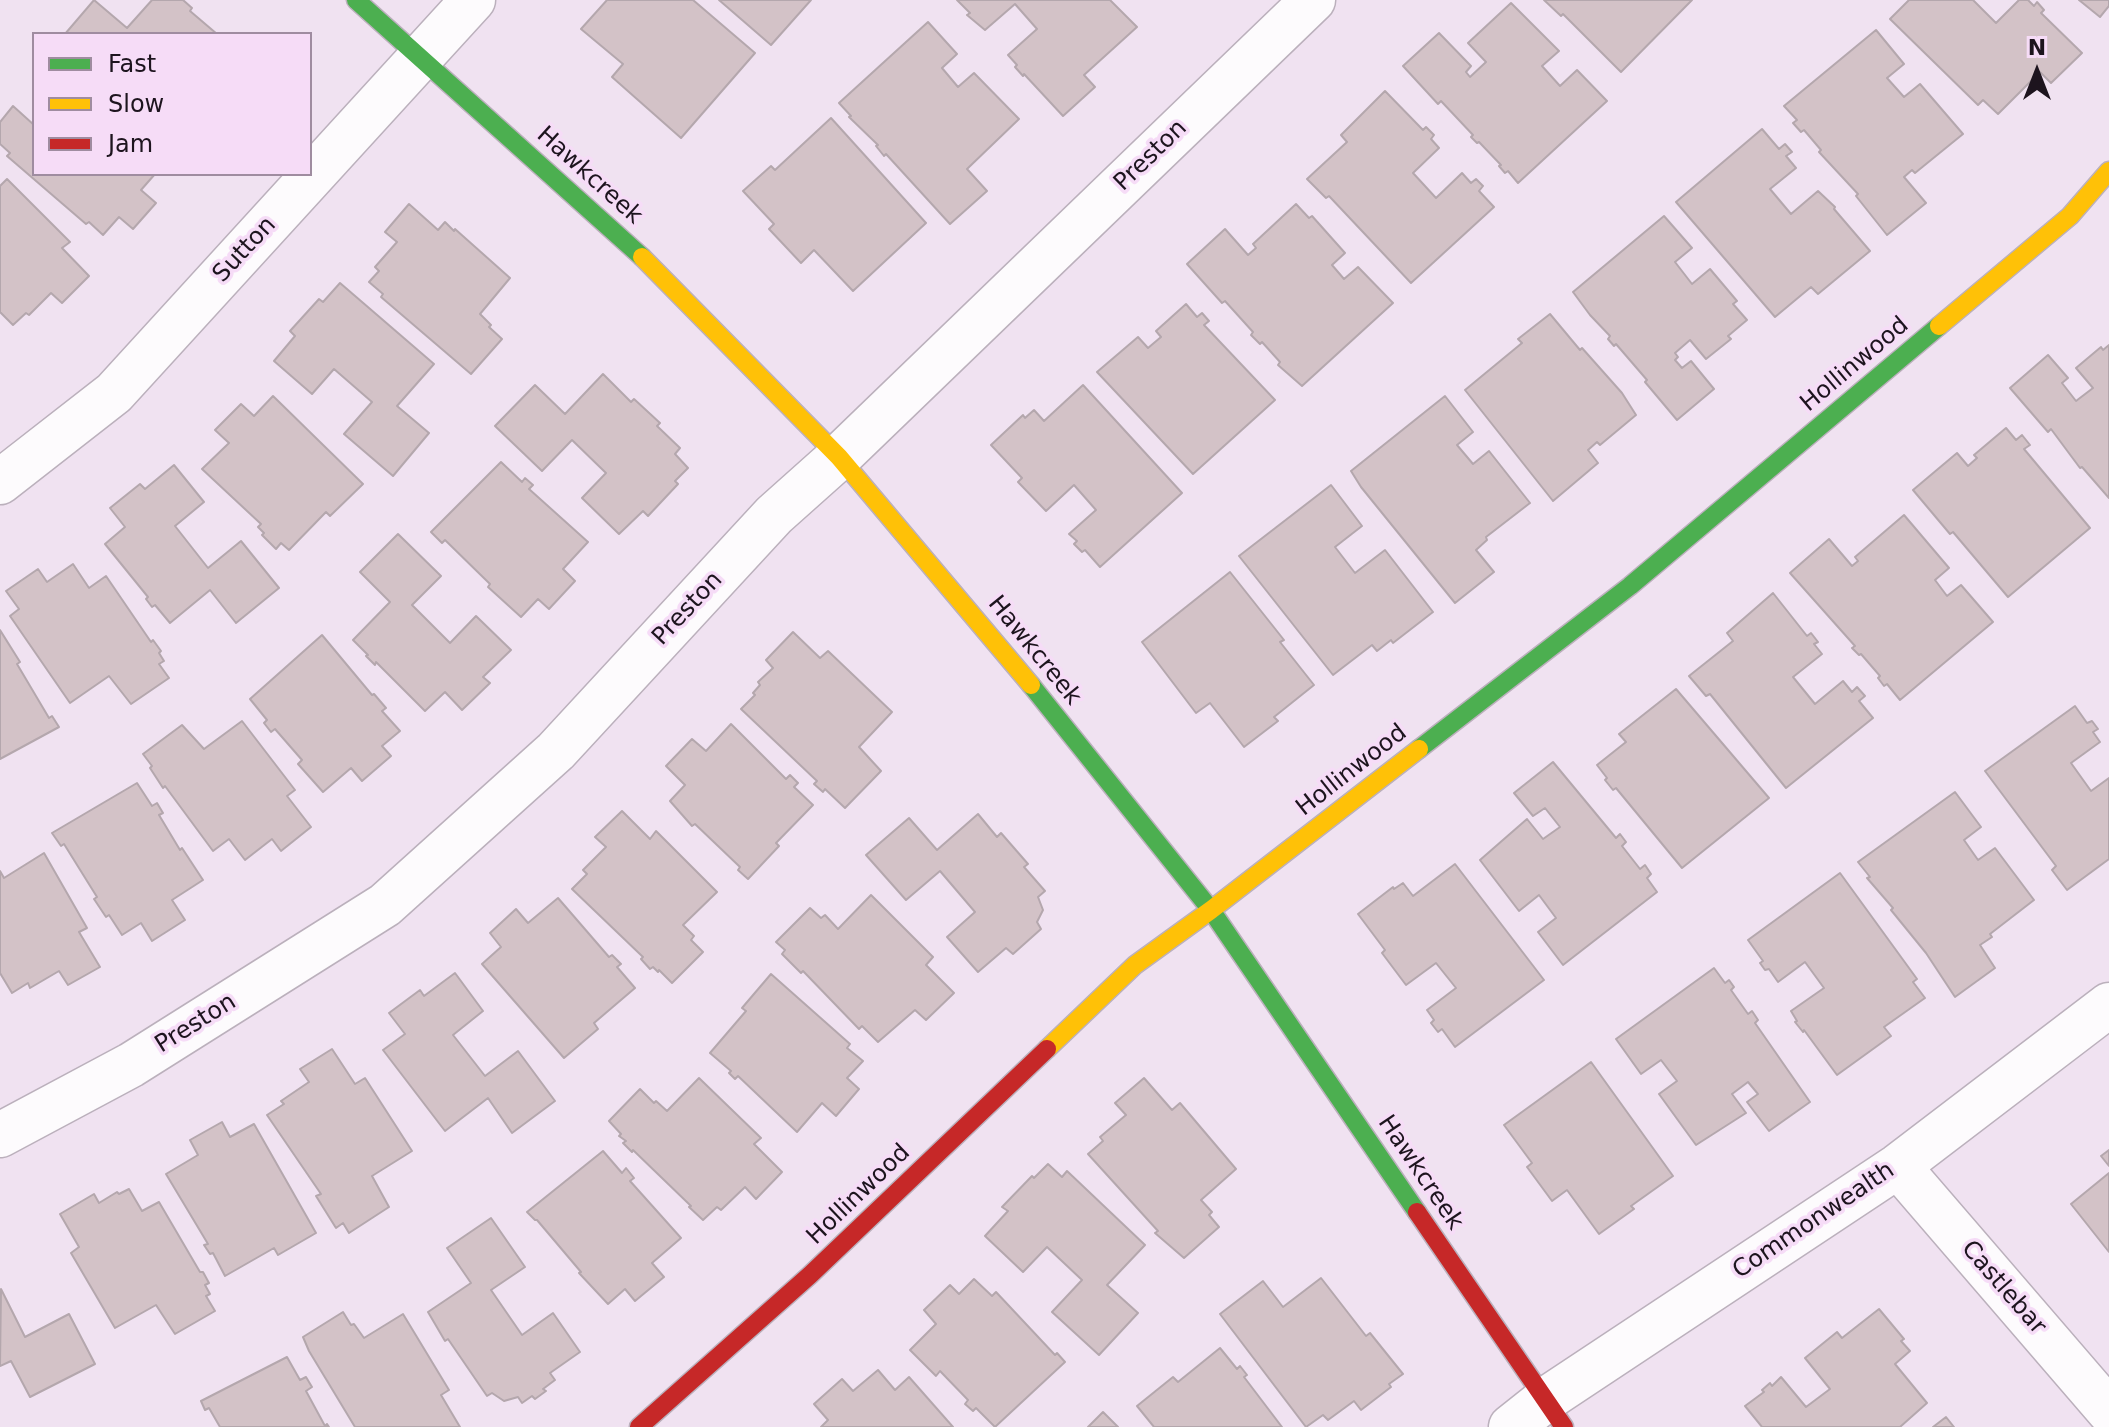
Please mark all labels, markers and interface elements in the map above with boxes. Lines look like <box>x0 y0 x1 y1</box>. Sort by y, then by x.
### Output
legend <box>32 32 312 176</box>
north arrow <box>1997 32 2077 112</box>
text: N <box>2028 35 2046 60</box>
text: Fast <box>108 50 156 78</box>
text: Slow <box>108 90 164 118</box>
street label: Preston <box>1109 114 1193 198</box>
street label: Hawkcreek <box>530 121 648 231</box>
text: Jam <box>108 130 153 158</box>
street label: Sutton <box>207 211 283 289</box>
street label: Hollinwood <box>1795 311 1915 419</box>
street label: Preston <box>647 566 729 652</box>
street label: Hawkcreek <box>981 591 1087 711</box>
street label: Hollinwood <box>1291 719 1413 823</box>
street label: Preston <box>150 988 242 1060</box>
street label: Hawkcreek <box>1371 1110 1469 1236</box>
street label: Hollinwood <box>801 1139 917 1251</box>
street label: Commonwealth <box>1728 1156 1900 1286</box>
street label: Castlebar <box>1955 1235 2051 1341</box>

